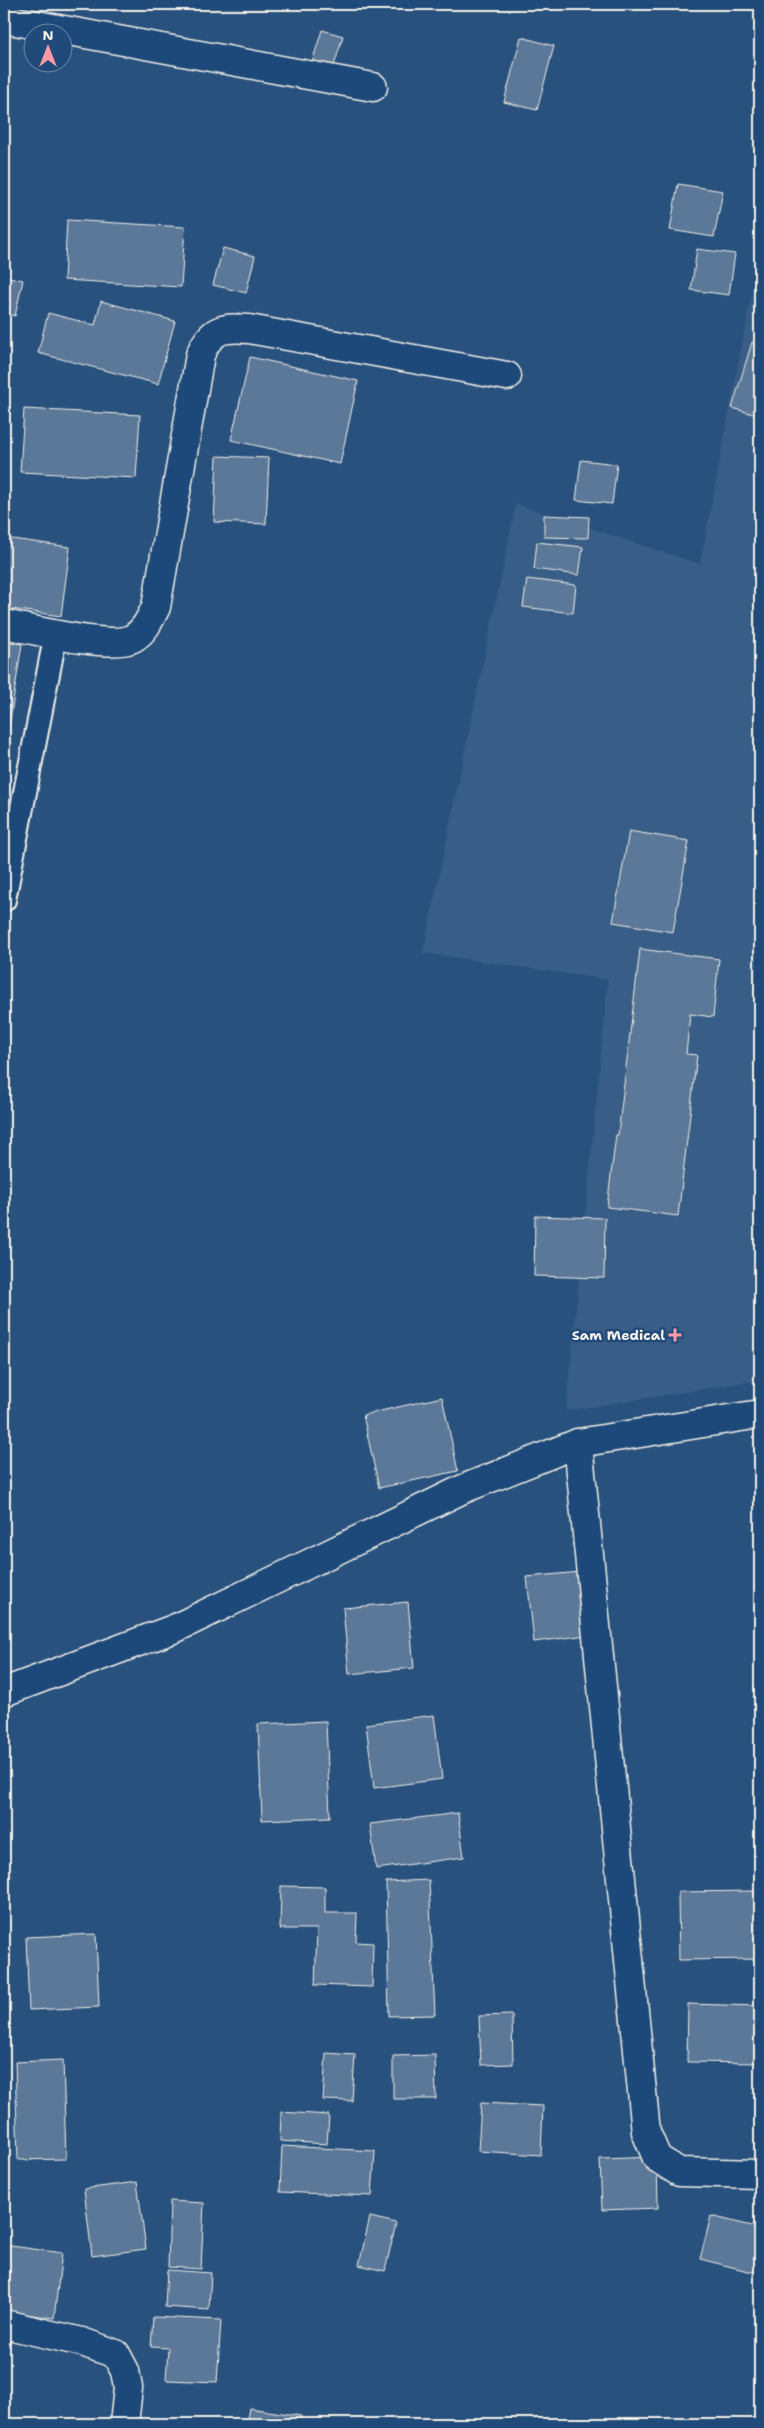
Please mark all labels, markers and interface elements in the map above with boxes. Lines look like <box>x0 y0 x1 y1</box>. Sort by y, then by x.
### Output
north arrow <box>22 22 72 72</box>
text: N <box>42 26 54 44</box>
place label: Sam Medical <box>572 1326 665 1344</box>
marker: Sam Medical <box>669 1329 681 1341</box>

